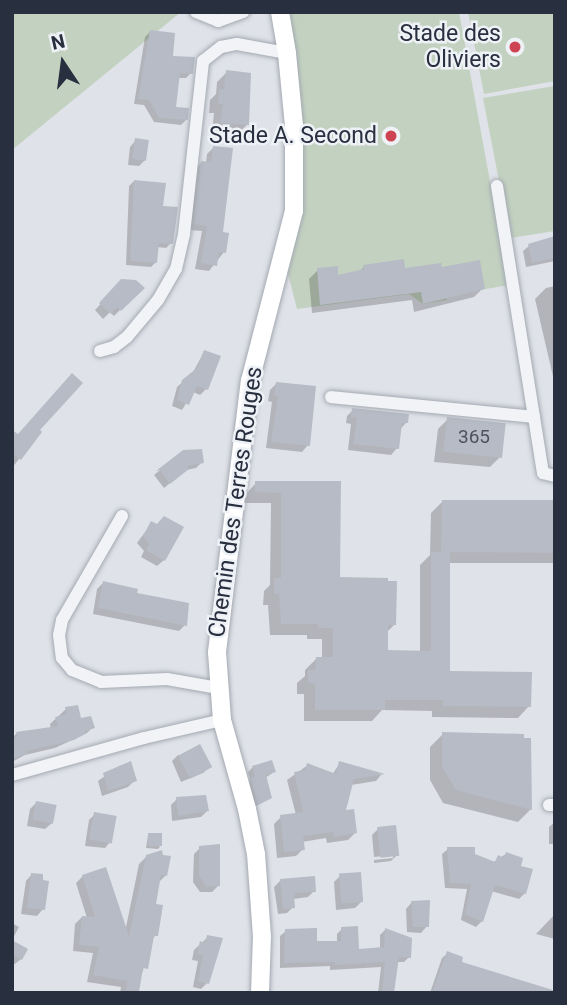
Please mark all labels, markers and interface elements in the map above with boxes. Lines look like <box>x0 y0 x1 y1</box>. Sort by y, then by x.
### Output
place label: Stade des Oliviers <box>399 20 501 74</box>
north arrow <box>28 28 98 98</box>
text: N <box>49 29 67 55</box>
marker: Stade des Oliviers <box>507 39 523 55</box>
place label: Stade A. Second <box>209 122 377 150</box>
marker: Stade A. Second <box>383 128 399 144</box>
street label: Chemin des Terres Rouges <box>203 365 269 639</box>
house number: 365 <box>458 426 490 448</box>

